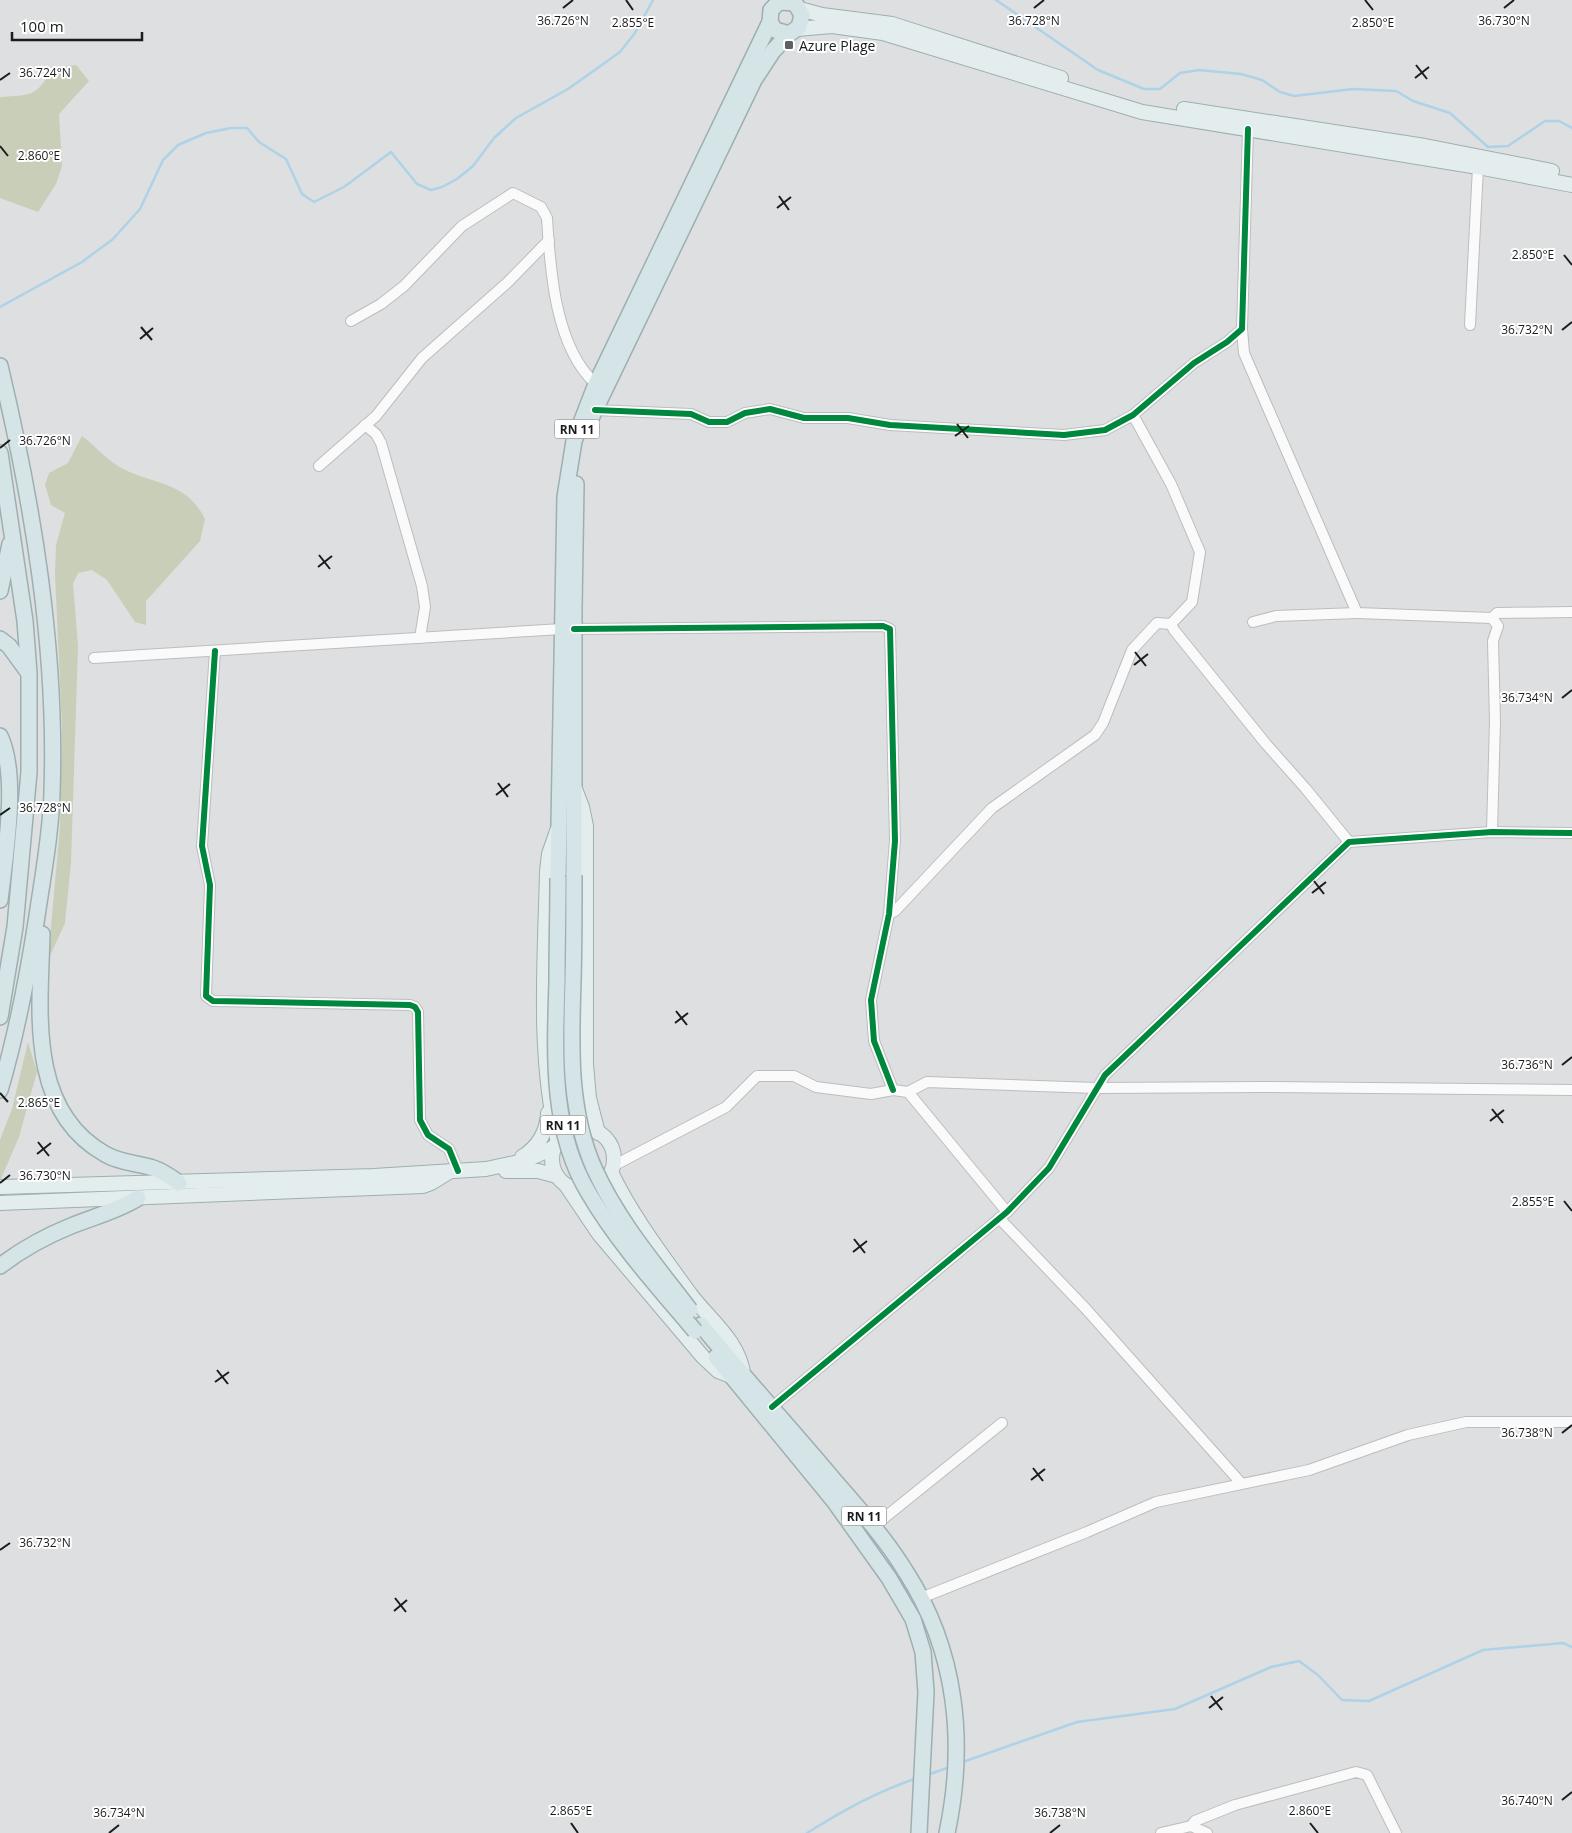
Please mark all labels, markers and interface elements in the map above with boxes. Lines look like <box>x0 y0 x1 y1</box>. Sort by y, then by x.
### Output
scale bar <box>12 10 142 42</box>
text: 36.726°N <box>537 12 589 29</box>
text: 36.728°N <box>1008 12 1060 29</box>
text: 36.730°N <box>1478 12 1530 29</box>
text: 2.855°E <box>612 14 654 31</box>
text: 2.850°E <box>1352 14 1394 31</box>
text: 100 m <box>20 16 64 36</box>
place label: Azure Plage <box>799 36 876 55</box>
marker: Azure Plage <box>783 39 795 51</box>
text: 36.724°N <box>19 64 71 81</box>
text: 2.860°E <box>18 147 60 164</box>
text: 2.850°E <box>1512 246 1554 263</box>
text: 36.732°N <box>1501 321 1553 338</box>
road number: RN 11 <box>554 419 600 438</box>
text: 36.726°N <box>19 432 71 449</box>
text: 36.734°N <box>1501 689 1553 706</box>
text: 36.728°N <box>19 799 71 816</box>
text: 36.736°N <box>1501 1056 1553 1073</box>
text: 2.865°E <box>18 1094 60 1111</box>
road number: RN 11 <box>540 1116 586 1134</box>
text: 36.730°N <box>19 1167 71 1184</box>
text: 2.855°E <box>1512 1193 1554 1210</box>
text: 36.738°N <box>1501 1424 1553 1441</box>
road number: RN 11 <box>842 1506 886 1525</box>
text: 36.732°N <box>19 1534 71 1551</box>
text: 36.740°N <box>1501 1792 1553 1809</box>
text: 2.865°E <box>550 1802 592 1819</box>
text: 2.860°E <box>1289 1802 1331 1819</box>
text: 36.734°N <box>93 1804 145 1821</box>
text: 36.738°N <box>1034 1804 1086 1821</box>

